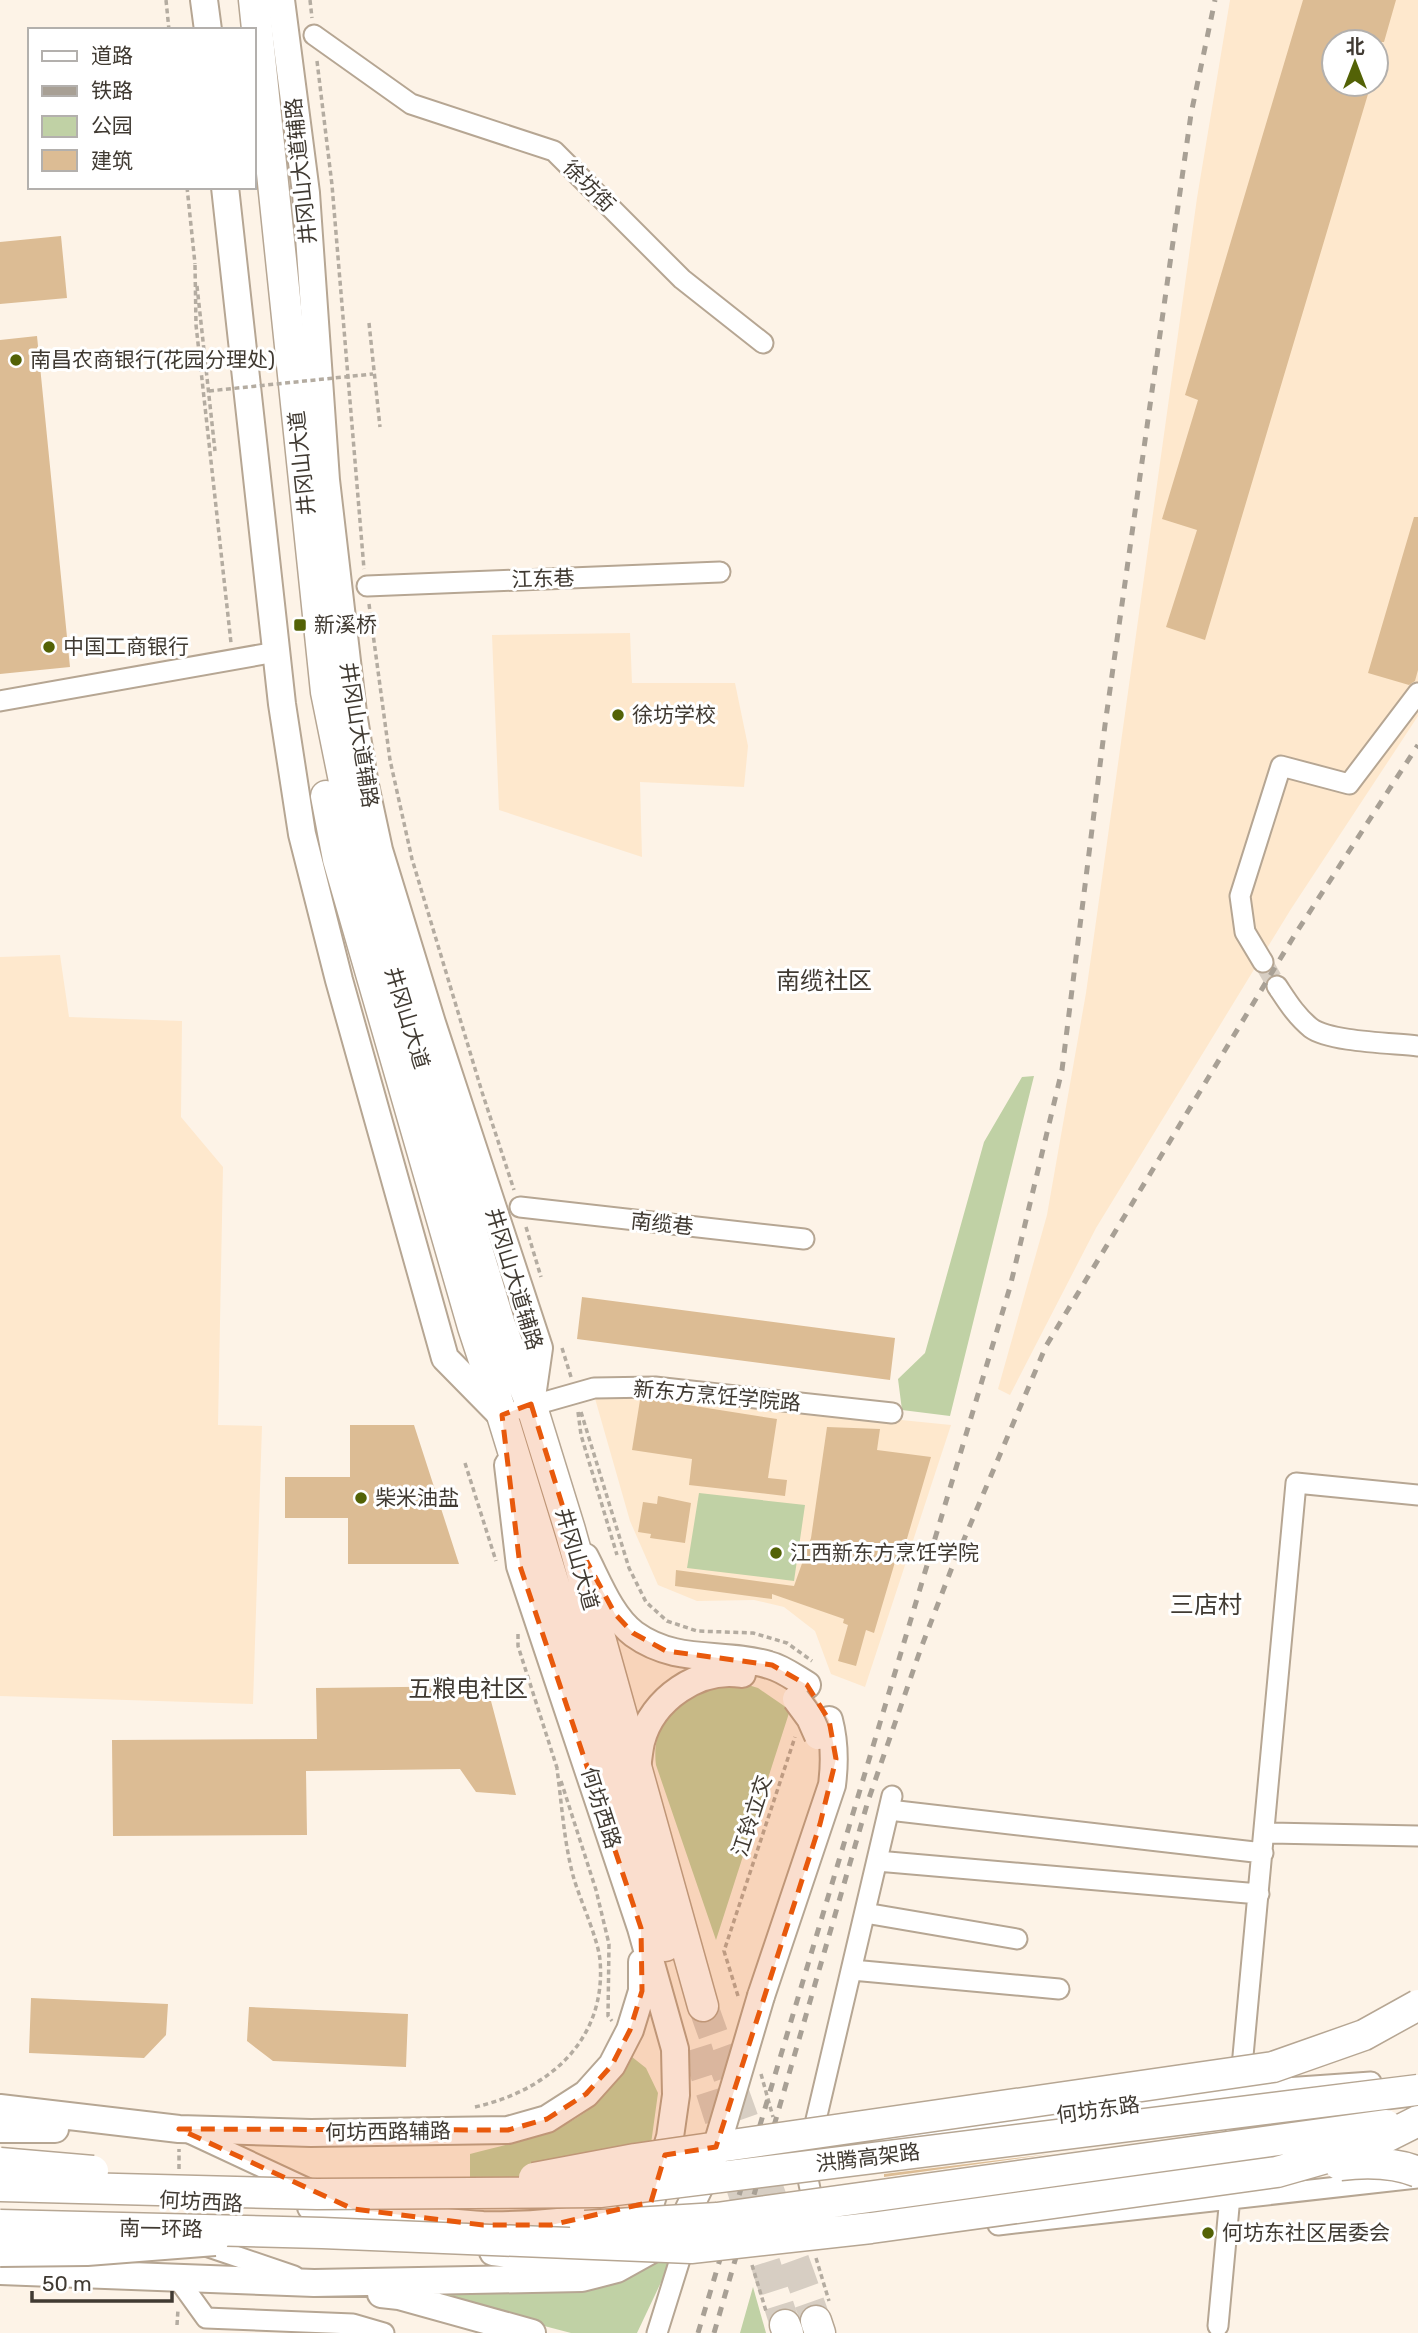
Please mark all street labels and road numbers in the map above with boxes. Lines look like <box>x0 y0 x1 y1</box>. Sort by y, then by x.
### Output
street label: 井冈山大道辅路 <box>280 97 321 245</box>
street label: 徐坊街 <box>558 155 620 217</box>
street label: 井冈山大道 <box>284 410 319 517</box>
street label: 江东巷 <box>511 565 575 592</box>
street label: 井冈山大道辅路 <box>336 660 383 809</box>
street label: 井冈山大道 <box>380 964 435 1072</box>
street label: 井冈山大道辅路 <box>481 1205 548 1353</box>
street label: 南缆巷 <box>629 1208 695 1239</box>
street label: 新东方烹饪学院路 <box>632 1376 802 1415</box>
street label: 井冈山大道 <box>551 1505 604 1613</box>
street label: 何坊西路 <box>577 1764 626 1852</box>
street label: 江铃立交 <box>727 1772 776 1860</box>
street label: 何坊东路 <box>1055 2091 1141 2128</box>
street label: 何坊西路辅路 <box>325 2118 451 2145</box>
street label: 洪腾高架路 <box>814 2139 922 2176</box>
street label: 何坊西路 <box>158 2187 244 2216</box>
street label: 南一环路 <box>119 2215 203 2242</box>

